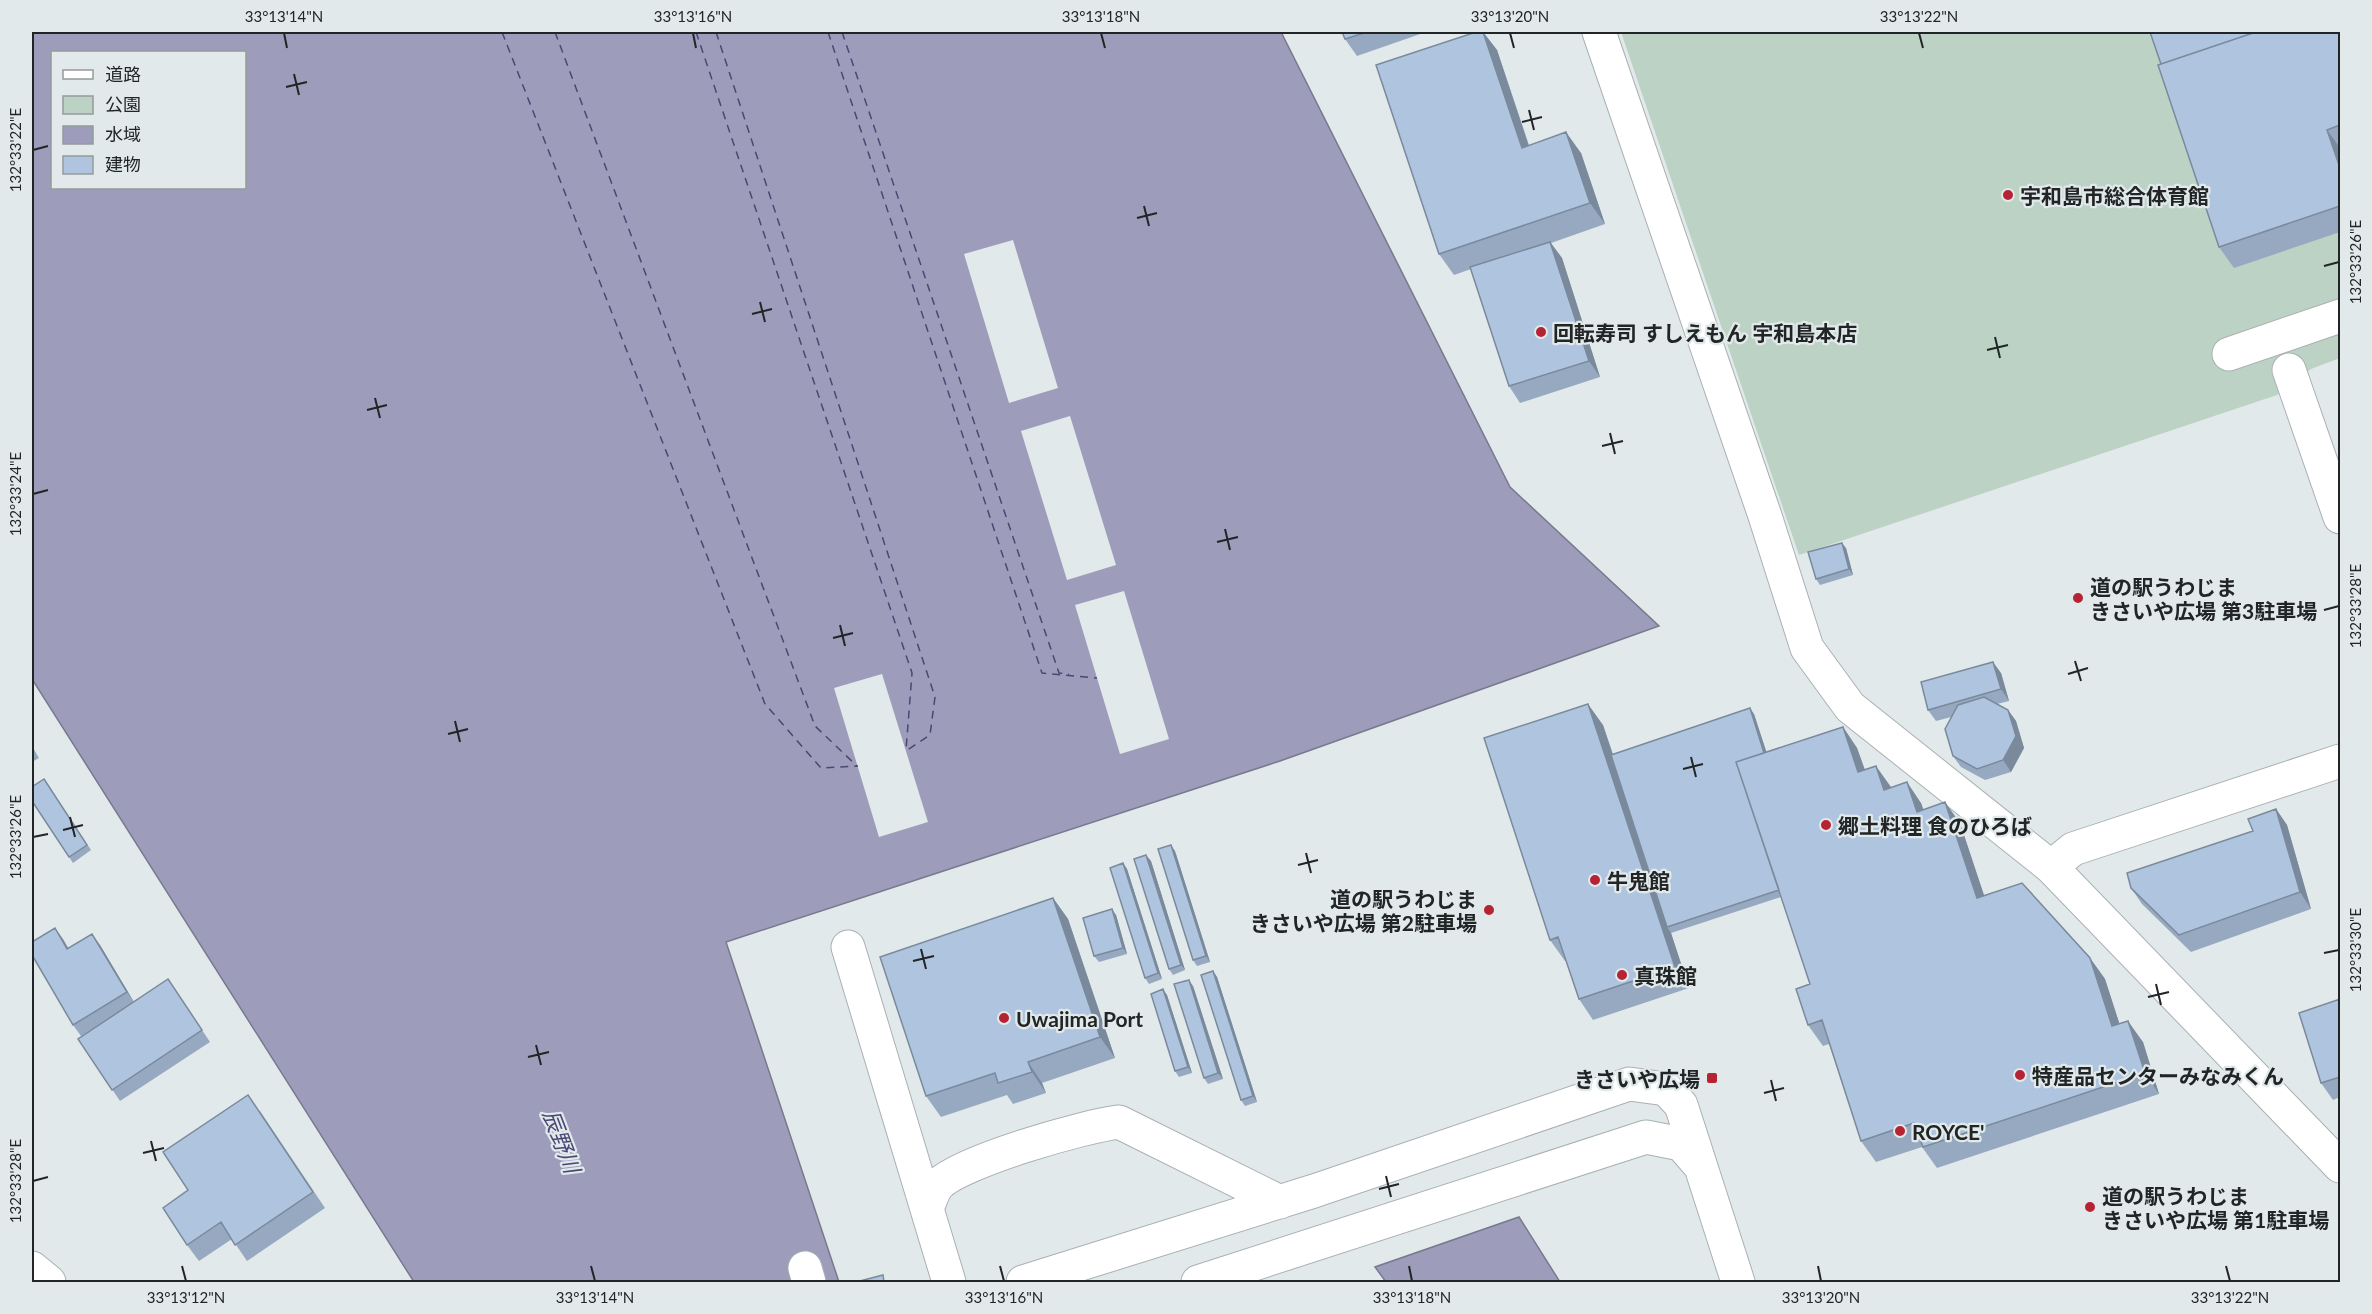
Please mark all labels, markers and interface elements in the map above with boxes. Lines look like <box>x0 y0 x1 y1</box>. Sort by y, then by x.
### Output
text: 33°13'14"N <box>245 7 323 25</box>
text: 33°13'16"N <box>654 7 732 25</box>
text: 33°13'18"N <box>1062 7 1140 25</box>
text: 33°13'20"N <box>1471 7 1549 25</box>
text: 33°13'22"N <box>1880 7 1958 25</box>
legend <box>51 51 246 189</box>
text: 道路 <box>105 63 141 85</box>
text: 公園 <box>105 93 141 115</box>
text: 132°33'22"E <box>6 108 24 192</box>
text: 水域 <box>105 123 141 145</box>
text: 建物 <box>105 153 141 175</box>
place label: 宇和島市総合体育館 <box>2020 183 2209 208</box>
marker: 宇和島市総合体育館 <box>2001 188 2015 202</box>
text: 132°33'26"E <box>2346 220 2364 304</box>
place label: 回転寿司 すしえもん 宇和島本店 <box>1553 320 1857 345</box>
marker: 回転寿司 すしえもん 宇和島本店 <box>1534 325 1548 339</box>
text: 132°33'24"E <box>6 452 24 536</box>
text: 132°33'28"E <box>2346 564 2364 648</box>
place label: 道の駅うわじま きさいや広場 第3駐車場 <box>2090 574 2317 623</box>
marker: 道の駅うわじま きさいや広場 第3駐車場 <box>2071 591 2085 605</box>
text: 132°33'26"E <box>6 795 24 879</box>
place label: 郷土料理 食のひろば <box>1838 813 2032 838</box>
marker: 郷土料理 食のひろば <box>1819 818 1833 832</box>
place label: 牛鬼館 <box>1607 868 1670 893</box>
marker: 牛鬼館 <box>1588 873 1602 887</box>
place label: 道の駅うわじま きさいや広場 第2駐車場 <box>1250 886 1477 935</box>
marker: 道の駅うわじま きさいや広場 第2駐車場 <box>1482 903 1496 917</box>
text: 132°33'30"E <box>2346 908 2364 992</box>
place label: 真珠館 <box>1634 963 1697 988</box>
marker: 真珠館 <box>1615 968 1629 982</box>
place label: Uwajima Port <box>1016 1006 1143 1031</box>
marker: Uwajima Port <box>997 1011 1011 1025</box>
place label: 特産品センターみなみくん <box>2032 1063 2284 1088</box>
place label: きさいや広場 <box>1574 1066 1700 1091</box>
marker: 特産品センターみなみくん <box>2013 1068 2027 1082</box>
marker: きさいや広場 <box>1705 1071 1719 1085</box>
water label: 辰野川 <box>538 1105 587 1179</box>
place label: ROYCE' <box>1912 1119 1985 1144</box>
marker: ROYCE' <box>1893 1124 1907 1138</box>
text: 132°33'28"E <box>6 1139 24 1223</box>
place label: 道の駅うわじま きさいや広場 第1駐車場 <box>2102 1183 2329 1232</box>
marker: 道の駅うわじま きさいや広場 第1駐車場 <box>2083 1200 2097 1214</box>
text: 33°13'12"N <box>147 1288 225 1306</box>
text: 33°13'14"N <box>556 1288 634 1306</box>
text: 33°13'16"N <box>965 1288 1043 1306</box>
text: 33°13'18"N <box>1373 1288 1451 1306</box>
text: 33°13'20"N <box>1782 1288 1860 1306</box>
text: 33°13'22"N <box>2191 1288 2269 1306</box>

